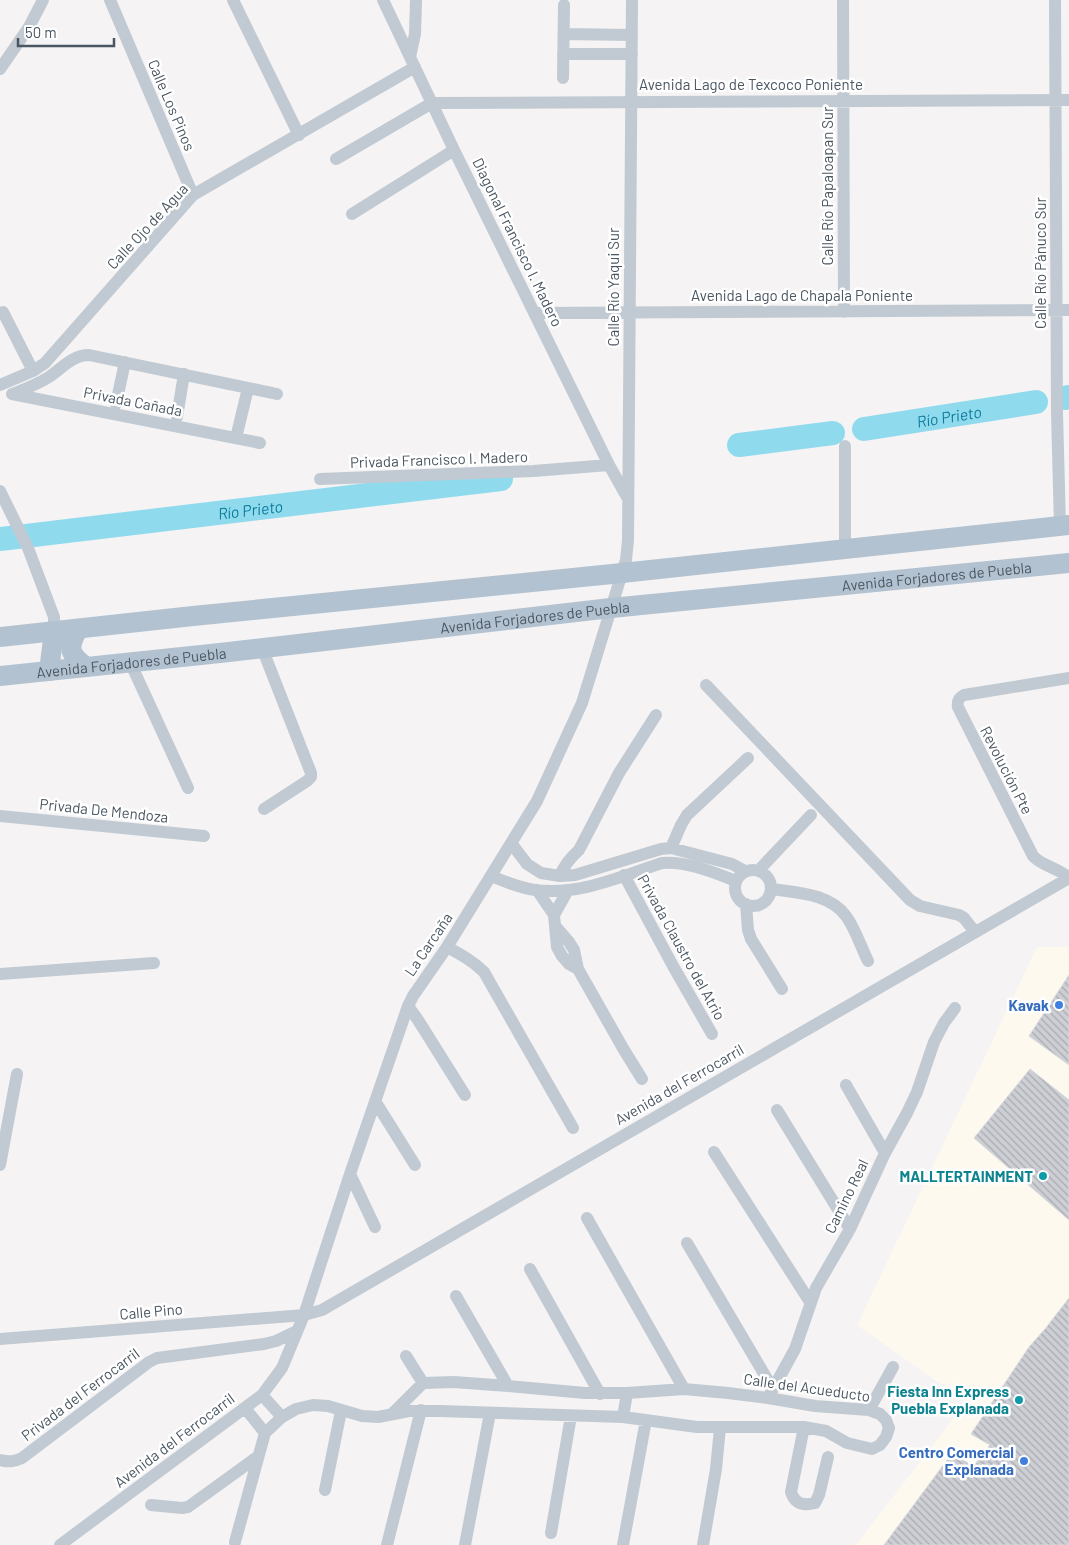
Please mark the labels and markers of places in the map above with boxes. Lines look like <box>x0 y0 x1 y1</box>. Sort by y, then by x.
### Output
place label: Kavak <box>1009 996 1049 1014</box>
marker: Kavak <box>1053 999 1065 1011</box>
place label: MALLTERTAINMENT <box>900 1167 1033 1185</box>
marker: MALLTERTAINMENT <box>1037 1170 1049 1182</box>
place label: Fiesta Inn Express Puebla Explanada <box>887 1382 1009 1417</box>
marker: Fiesta Inn Express Puebla Explanada <box>1013 1394 1025 1406</box>
place label: Centro Comercial Explanada <box>899 1443 1014 1478</box>
marker: Centro Comercial Explanada <box>1018 1455 1030 1467</box>

